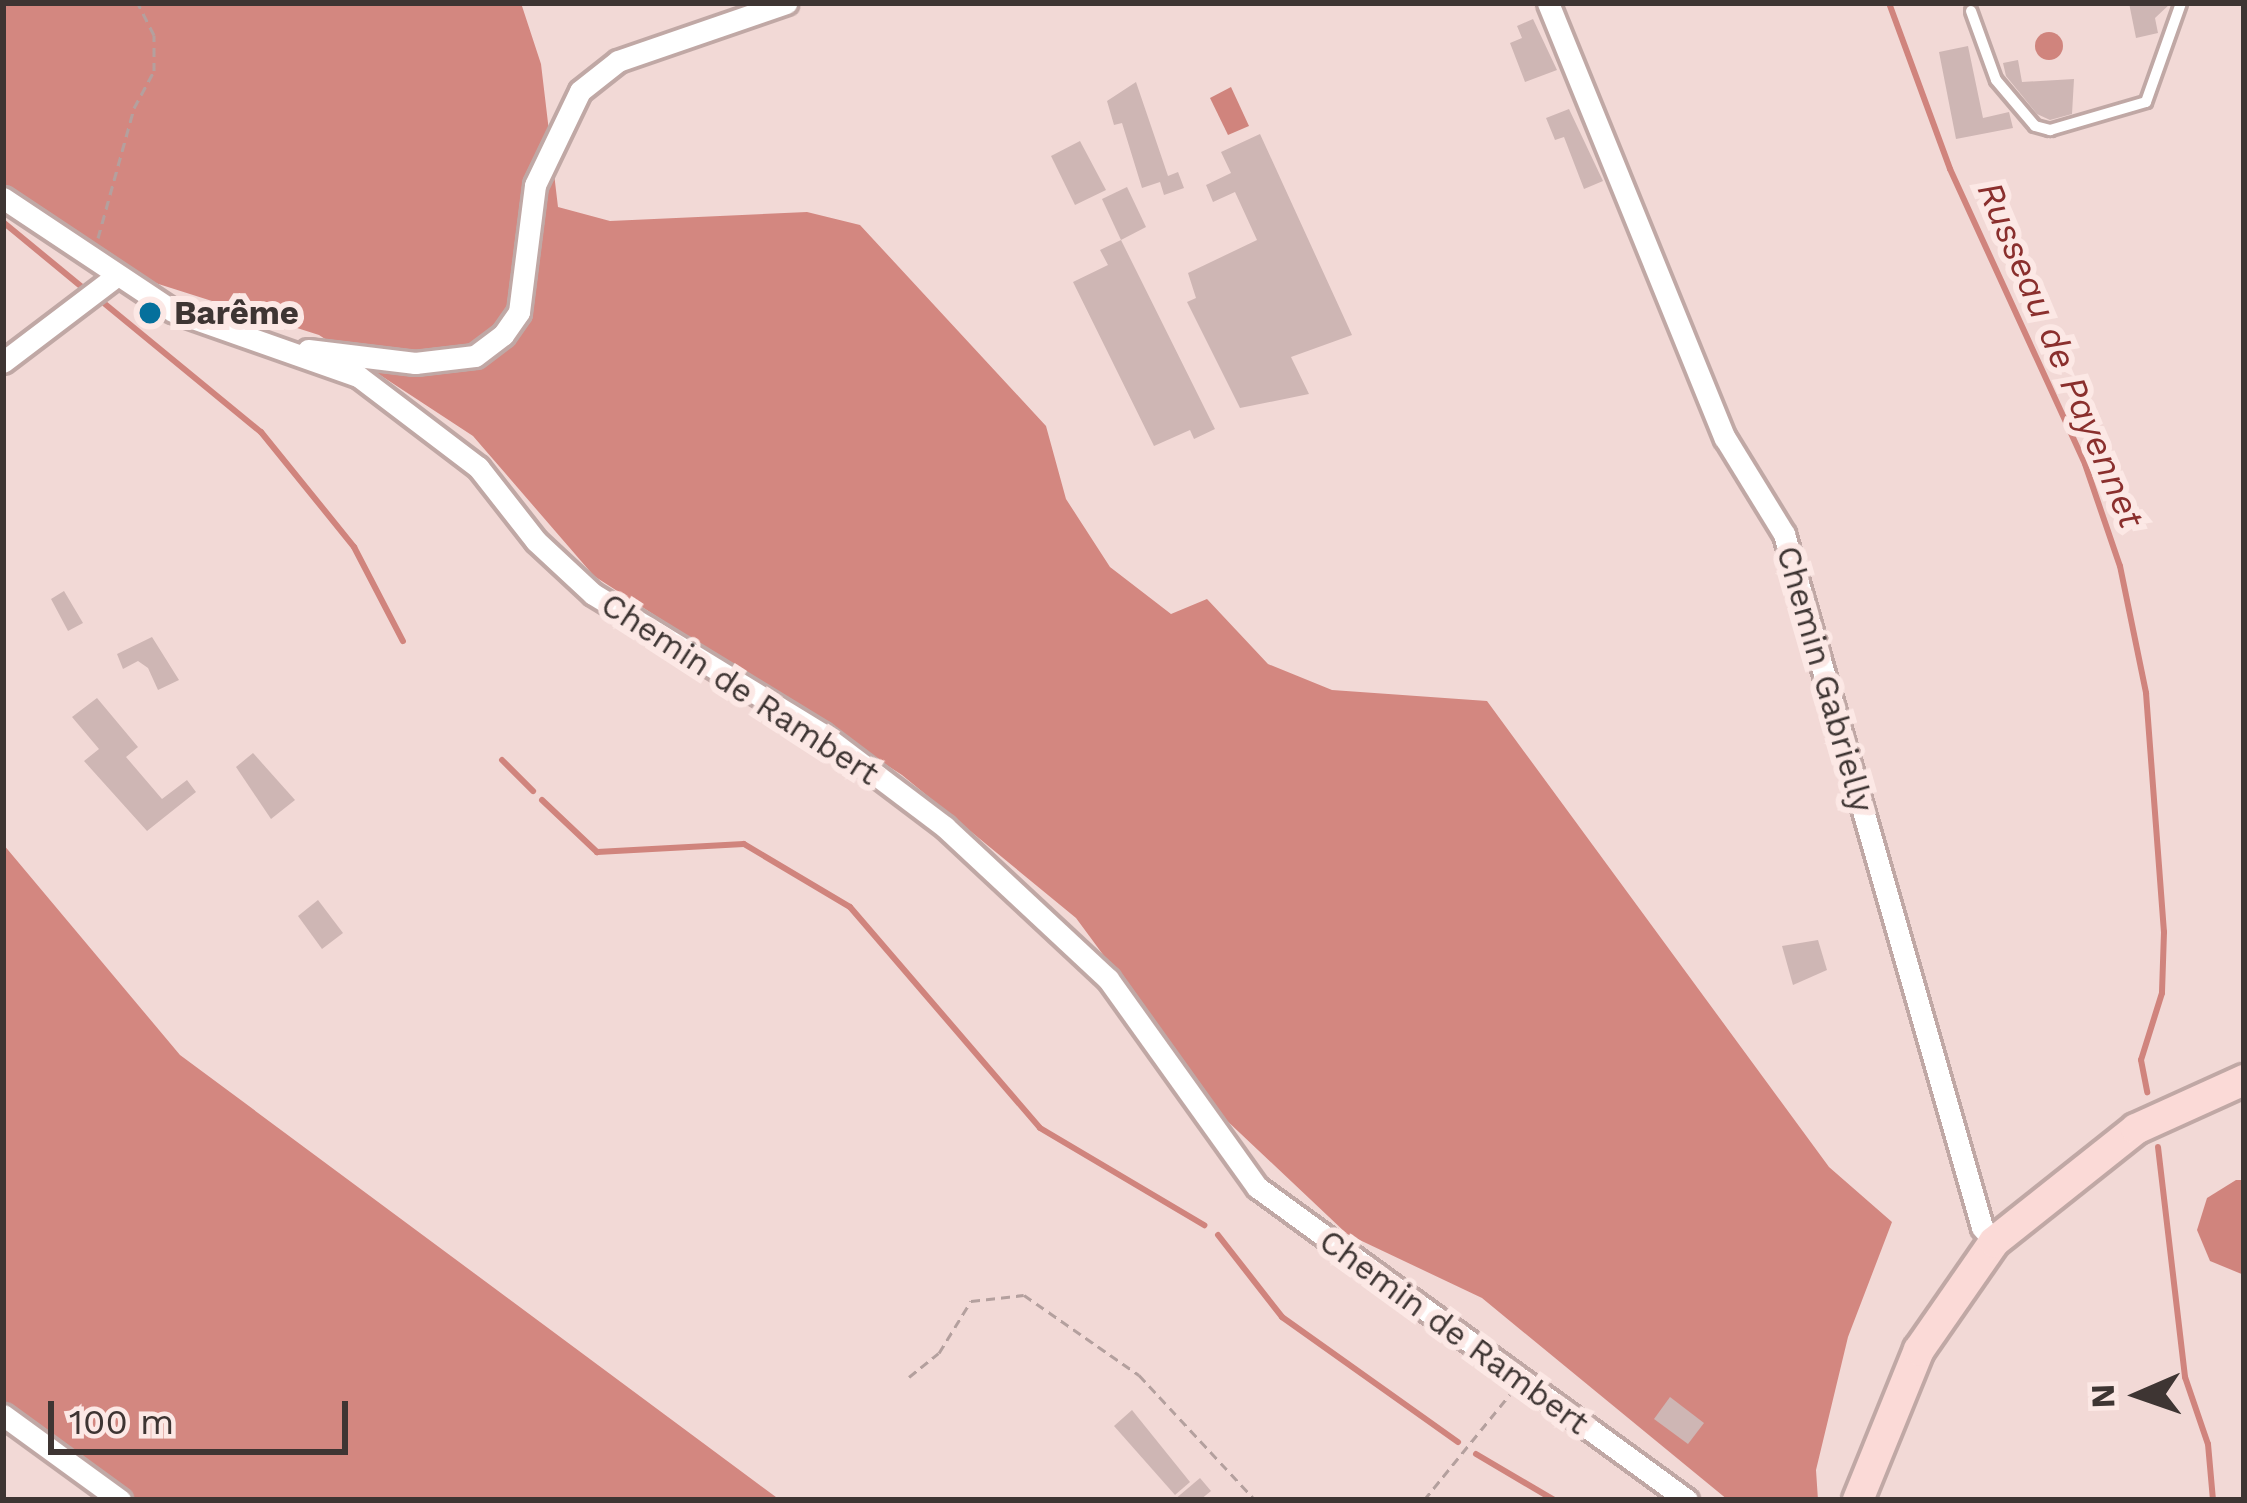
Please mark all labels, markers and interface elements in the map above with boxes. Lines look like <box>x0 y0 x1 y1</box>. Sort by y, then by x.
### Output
water label: Russeau de Payennet <box>1967 175 2153 535</box>
place label: Barême <box>174 293 299 333</box>
marker: Barême <box>137 300 163 326</box>
street label: Chemin Gabrielly <box>1768 541 1882 817</box>
street label: Chemin de Rambert <box>594 584 886 794</box>
street label: Chemin de Rambert <box>1312 1221 1596 1443</box>
north arrow <box>2079 1335 2199 1455</box>
scale bar <box>54 1377 354 1451</box>
text: N <box>2083 1383 2122 1409</box>
text: 100 m <box>69 1401 174 1443</box>

